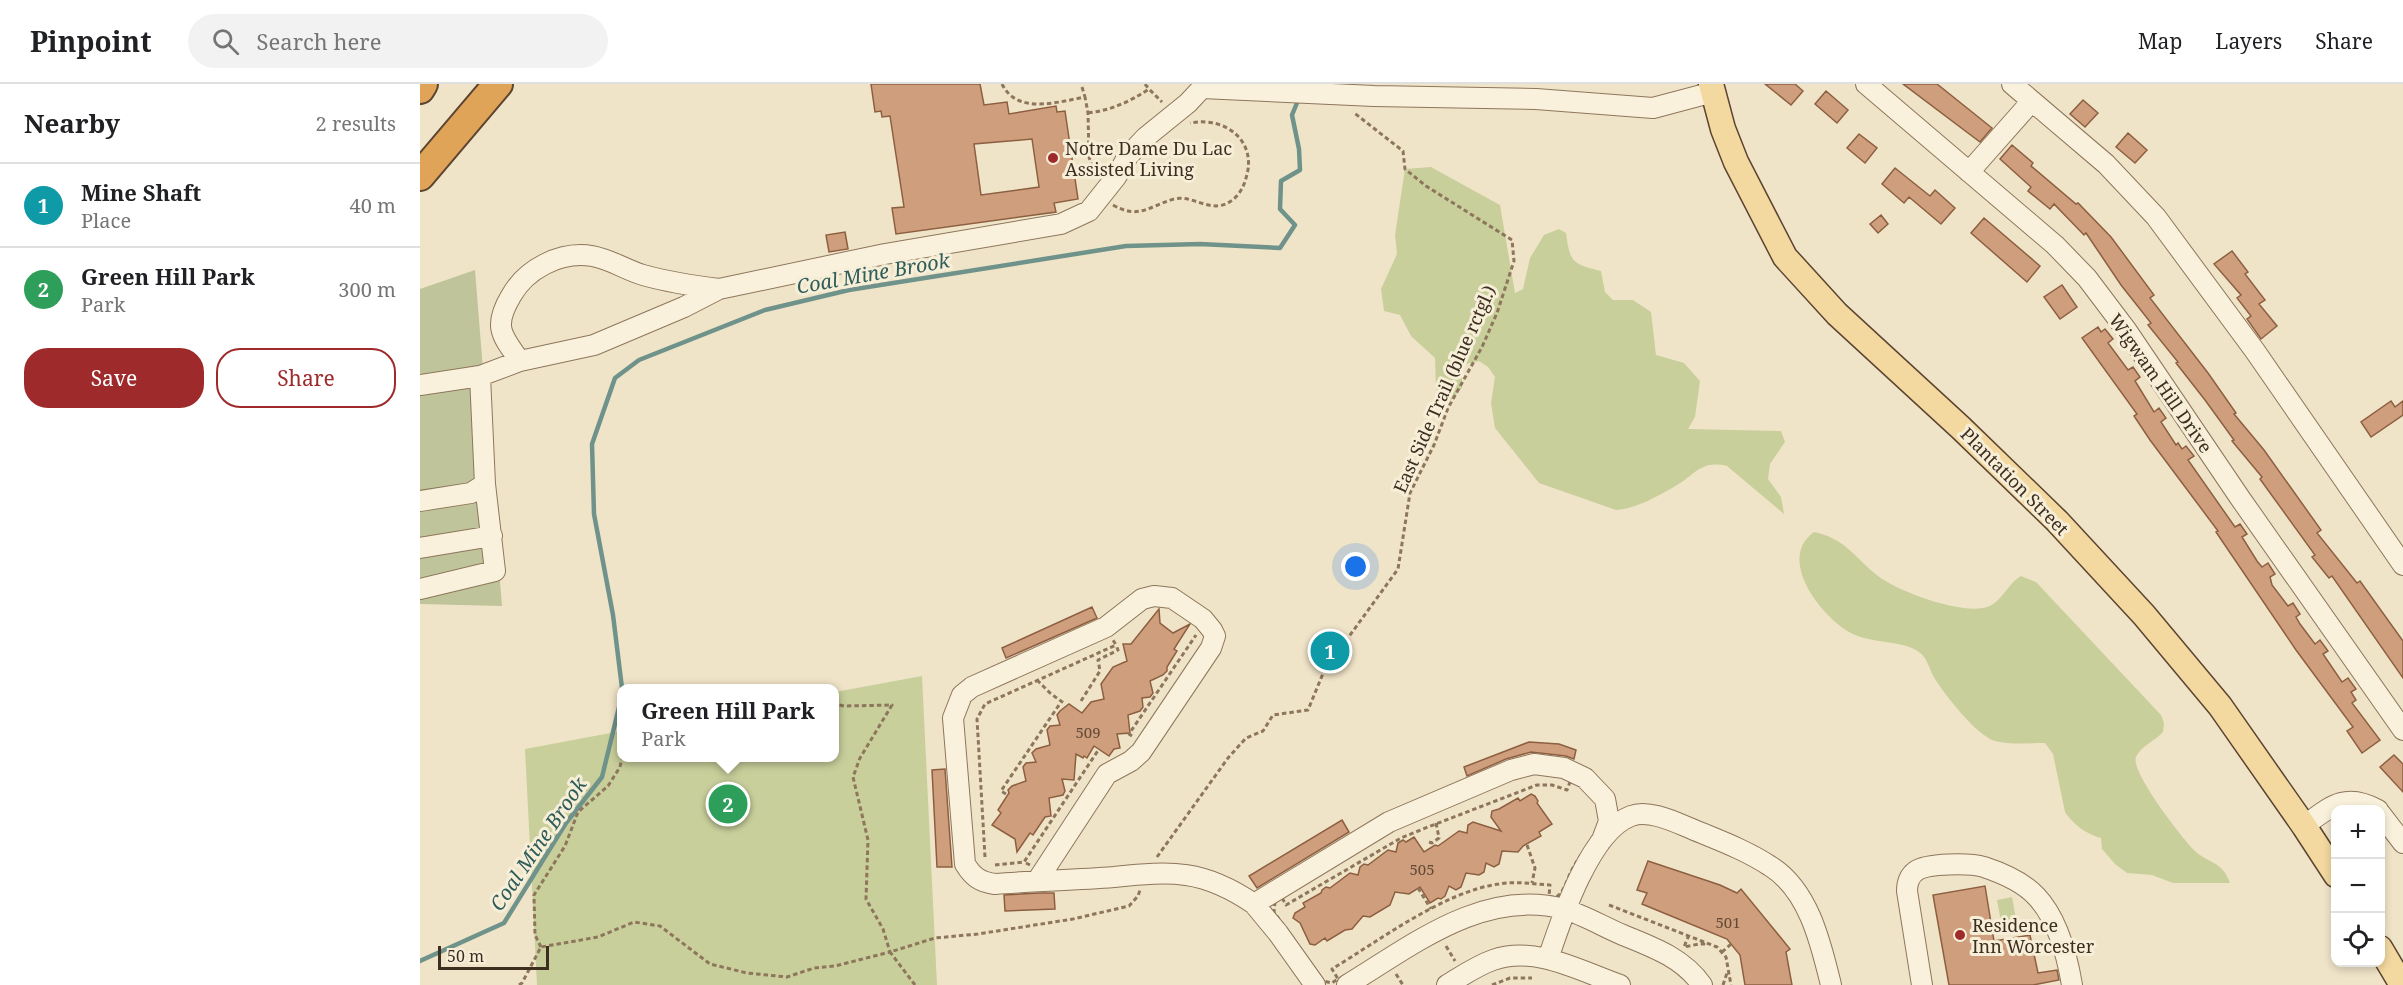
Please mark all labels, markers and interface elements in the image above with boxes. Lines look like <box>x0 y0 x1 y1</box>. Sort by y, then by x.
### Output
search box <box>188 14 608 68</box>
text: Pinpoint <box>30 22 152 60</box>
icon: search <box>209 25 242 58</box>
text: Search here <box>257 26 381 56</box>
text: Map <box>2138 27 2182 55</box>
text: Layers <box>2215 27 2282 55</box>
text: Share <box>2315 27 2373 55</box>
text: Nearby <box>24 105 120 141</box>
text: 2 results <box>316 110 396 137</box>
place label: Notre Dame Du Lac Assisted Living <box>1065 136 1232 181</box>
marker: Notre Dame Du Lac Assisted Living <box>1046 151 1060 165</box>
text: Mine Shaft <box>81 177 201 207</box>
text: 1 <box>38 192 49 219</box>
text: 40 m <box>350 192 396 219</box>
text: Place <box>81 207 131 234</box>
water label: Coal Mine Brook <box>794 246 952 300</box>
text: Green Hill Park <box>81 261 255 291</box>
text: 2 <box>38 276 49 303</box>
text: 300 m <box>338 276 396 303</box>
street label: East Side Trail (blue rctgl.) <box>1387 281 1501 497</box>
text: Park <box>81 291 125 318</box>
street label: Wigwam Hill Drive <box>2104 309 2218 457</box>
button: Save <box>24 348 204 408</box>
button: Share <box>216 348 396 408</box>
street label: Plantation Street <box>1956 422 2074 540</box>
your location <box>1341 552 1370 581</box>
pin: 1 <box>1310 628 1350 674</box>
popup <box>617 684 839 762</box>
text: Green Hill Park <box>641 695 815 725</box>
house number: 509 <box>1075 722 1101 742</box>
text: Park <box>641 725 686 752</box>
water label: Coal Mine Brook <box>483 772 593 916</box>
pin: 2 <box>708 782 748 826</box>
map controls <box>2331 805 2385 967</box>
button: + <box>2331 805 2385 859</box>
house number: 505 <box>1409 859 1435 879</box>
button: − <box>2331 859 2385 913</box>
house number: 501 <box>1715 912 1741 932</box>
place label: Residence Inn Worcester <box>1972 913 2095 958</box>
button: locate <box>2331 913 2385 967</box>
marker: Residence Inn Worcester <box>1953 928 1967 942</box>
scale bar <box>438 943 549 970</box>
text: 50 m <box>447 945 484 967</box>

